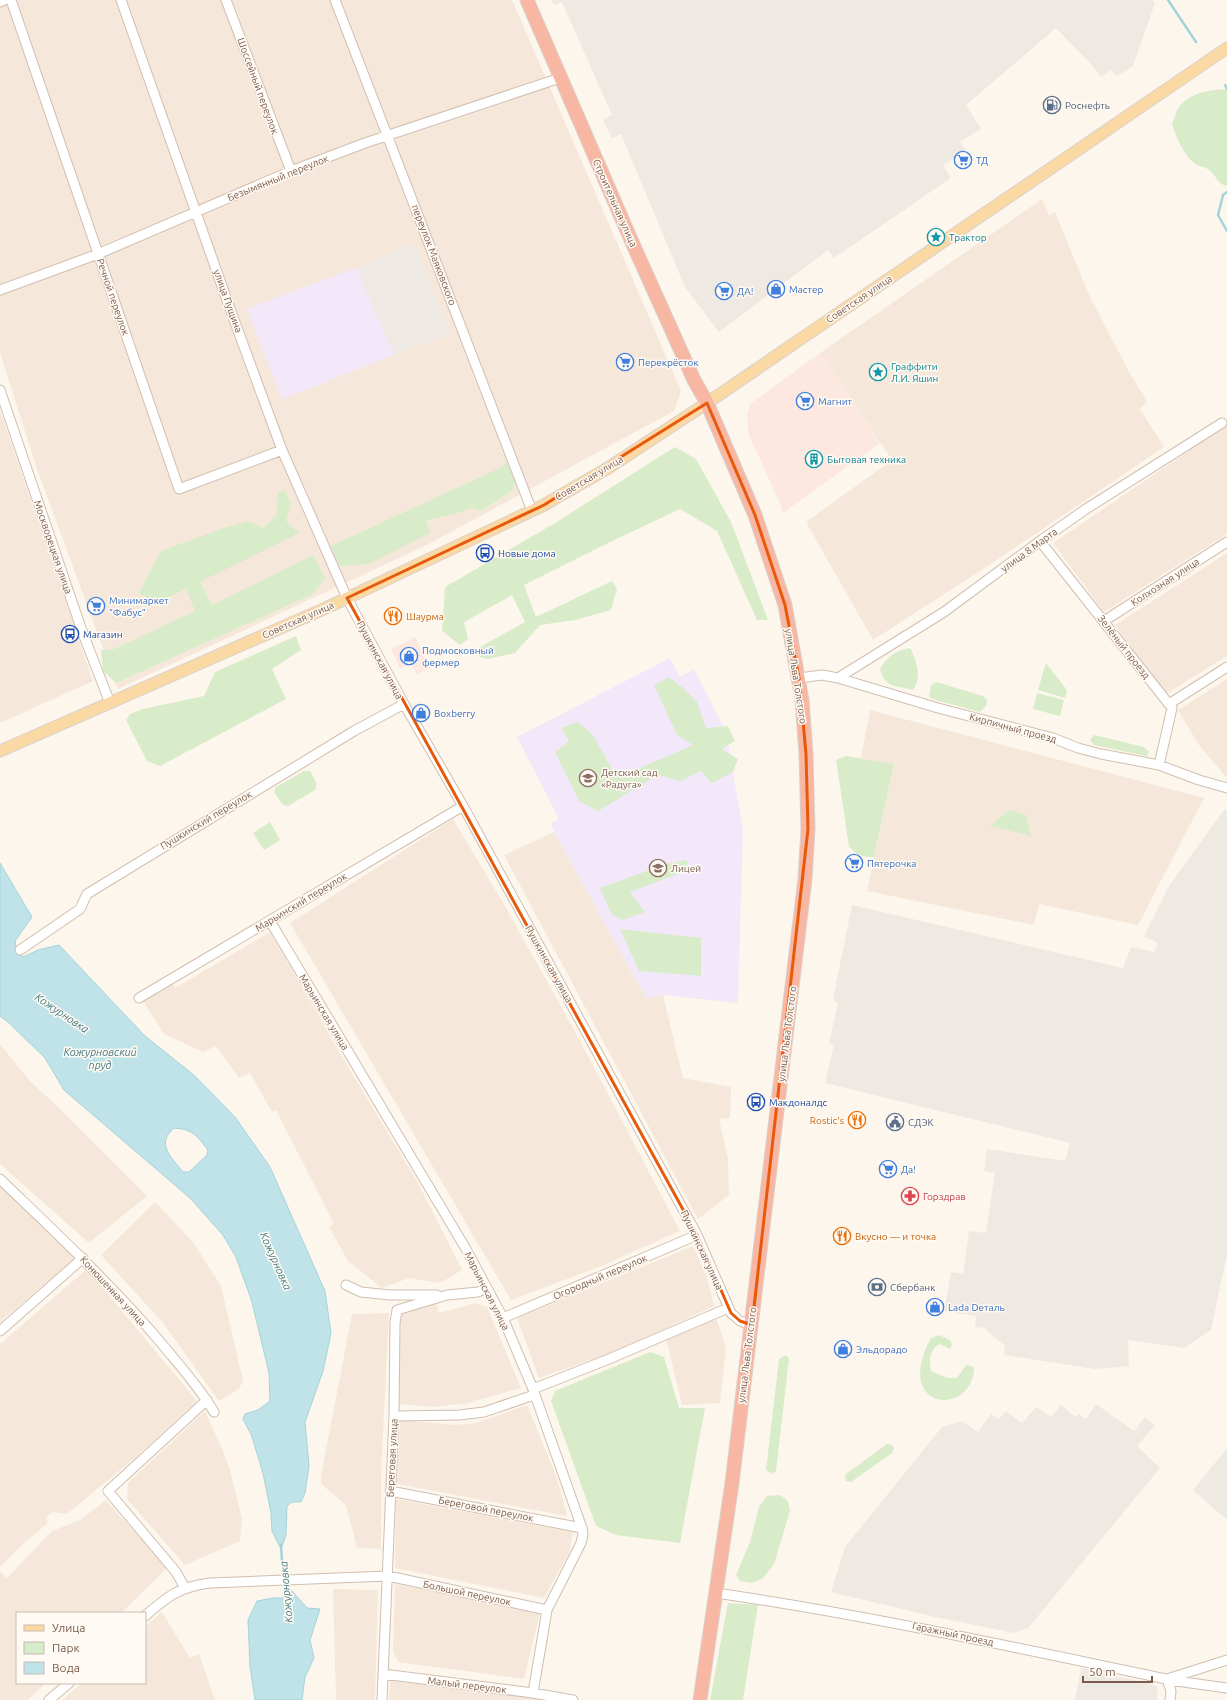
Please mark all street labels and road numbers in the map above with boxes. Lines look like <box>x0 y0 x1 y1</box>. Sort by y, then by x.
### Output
street label: Шоссейный переулок <box>235 36 281 136</box>
street label: Безымянный переулок <box>226 153 330 203</box>
street label: Строительная улица <box>591 157 639 249</box>
street label: переулок Маяковского <box>410 203 458 307</box>
street label: Речной переулок <box>95 257 131 337</box>
street label: улица Пущина <box>211 268 245 334</box>
street label: Советская улица <box>824 273 894 325</box>
street label: Советская улица <box>553 453 625 503</box>
street label: Москворецкая улица <box>32 499 74 595</box>
street label: улица 8 Марта <box>999 526 1059 574</box>
street label: Колхозная улица <box>1129 556 1201 608</box>
street label: Советская улица <box>260 599 336 641</box>
street label: Зелёный проезд <box>1096 613 1152 681</box>
street label: Пушкинская улица <box>355 619 405 701</box>
street label: улица Льва Толстого <box>783 628 809 725</box>
street label: Кирпичный проезд <box>968 711 1058 745</box>
street label: Пушкинский переулок <box>158 788 254 852</box>
street label: Марьинский переулок <box>253 870 349 934</box>
street label: Пушкинская улица <box>523 923 575 1005</box>
street label: Марьинская улица <box>297 972 351 1052</box>
street label: улица Льва Толстого <box>776 985 798 1083</box>
street label: Пушкинская улица <box>679 1208 725 1292</box>
street label: Марьинская улица <box>462 1250 512 1332</box>
street label: Огородный переулок <box>551 1252 649 1302</box>
street label: Конюшенная улица <box>78 1254 148 1328</box>
street label: улица Льва Толстого <box>736 1306 758 1404</box>
street label: Береговая улица <box>384 1418 400 1498</box>
street label: Береговой переулок <box>438 1494 534 1524</box>
street label: Большой переулок <box>422 1578 512 1608</box>
street label: Гаражный проезд <box>911 1620 995 1648</box>
street label: Малый переулок <box>427 1675 507 1695</box>

